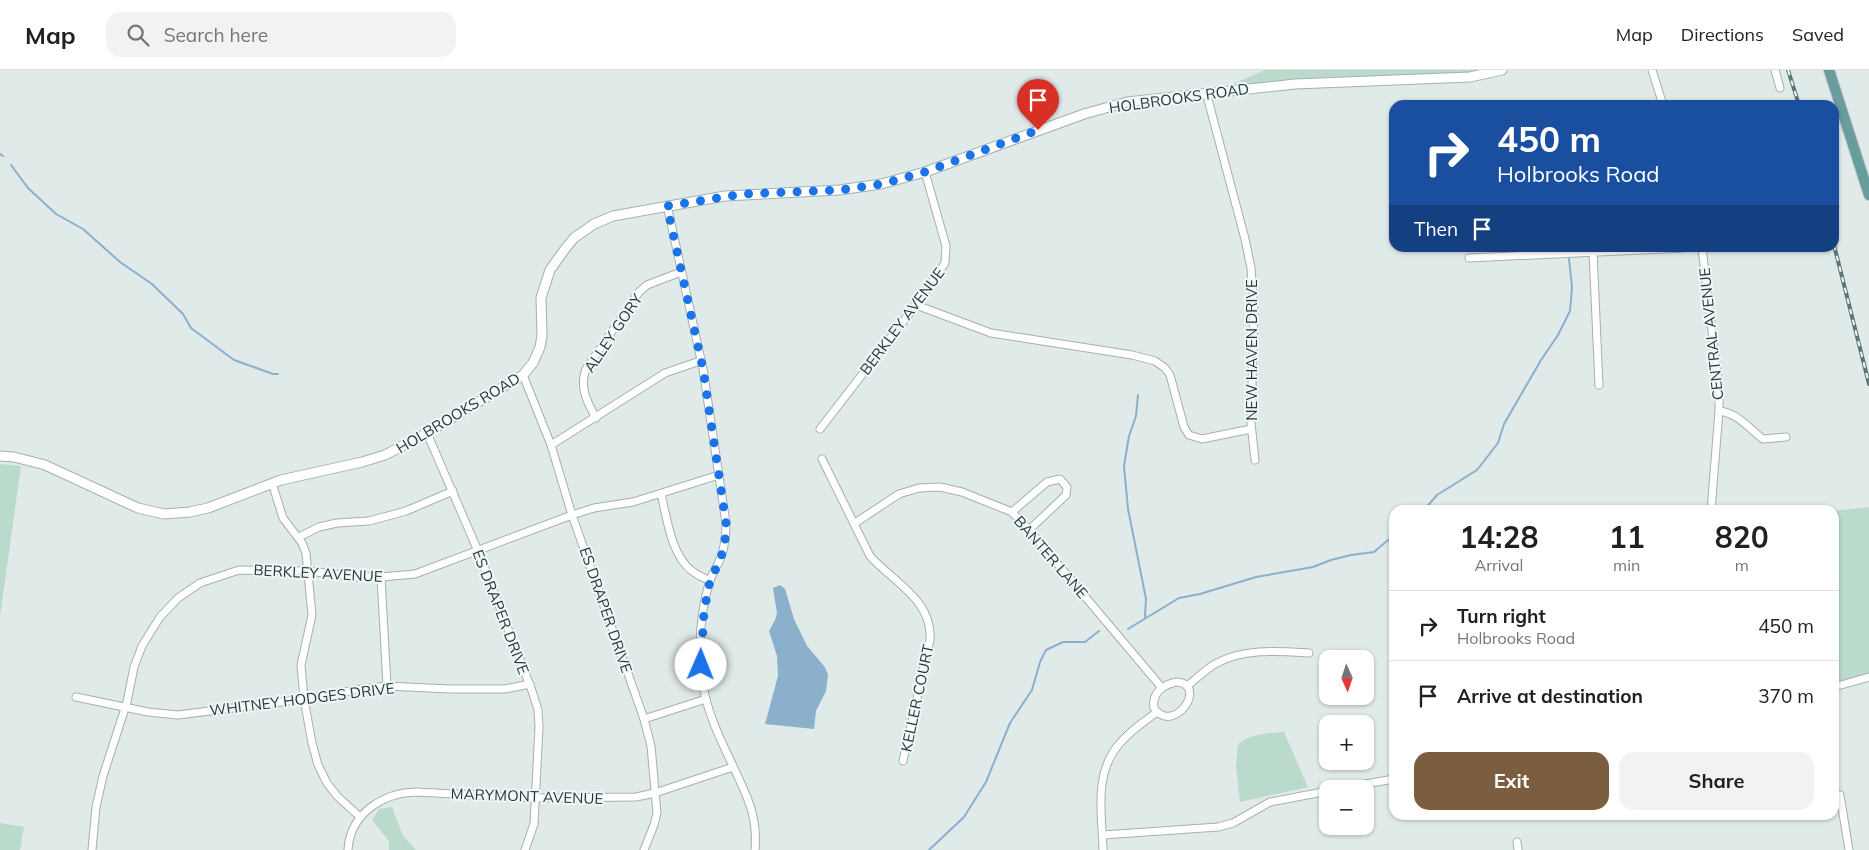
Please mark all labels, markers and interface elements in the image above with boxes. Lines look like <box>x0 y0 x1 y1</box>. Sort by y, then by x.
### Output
search box <box>106 12 456 57</box>
text: Map <box>25 20 76 50</box>
icon: search <box>124 21 152 49</box>
text: Search here <box>164 23 268 47</box>
text: Map <box>1616 23 1653 46</box>
text: Directions <box>1681 23 1764 46</box>
text: Saved <box>1792 23 1844 46</box>
pin <box>1017 79 1059 130</box>
street label: HOLBROOKS ROAD <box>1108 79 1250 117</box>
icon: arrive <box>1024 86 1052 114</box>
text: 450 m <box>1497 117 1601 161</box>
icon: right <box>1414 120 1479 185</box>
text: Holbrooks Road <box>1497 160 1660 188</box>
icon: arrive <box>1468 215 1496 243</box>
text: Then <box>1414 217 1458 241</box>
street label: BERKLEY AVENUE <box>856 264 949 378</box>
street label: CENTRAL AVENUE <box>1695 267 1727 401</box>
street label: NEW HAVEN DRIVE <box>1242 279 1261 421</box>
street label: ALLEY GORY <box>580 289 647 376</box>
street label: HOLBROOKS ROAD <box>393 368 523 458</box>
street label: BANTER LANE <box>1010 512 1092 602</box>
text: 14:28 <box>1459 518 1539 556</box>
text: 11 <box>1609 518 1645 556</box>
text: 820 <box>1715 518 1769 556</box>
street label: ES DRAPER DRIVE <box>576 544 637 676</box>
street label: ES DRAPER DRIVE <box>468 547 534 677</box>
text: Arrival <box>1474 555 1523 575</box>
text: min <box>1613 555 1640 575</box>
text: m <box>1735 555 1749 575</box>
street label: BERKLEY AVENUE <box>253 560 383 586</box>
text: Turn right <box>1457 604 1546 628</box>
icon: right <box>1414 612 1442 640</box>
text: 450 m <box>1758 614 1814 638</box>
text: Holbrooks Road <box>1457 628 1575 648</box>
position arrow <box>674 638 726 690</box>
street label: KELLER COURT <box>896 643 938 753</box>
north arrow <box>1319 650 1374 705</box>
map controls <box>1319 650 1374 835</box>
street label: WHITNEY HODGES DRIVE <box>209 678 396 720</box>
icon: arrive <box>1414 682 1442 710</box>
text: Arrive at destination <box>1457 684 1643 708</box>
text: 370 m <box>1758 684 1814 708</box>
button: + <box>1319 715 1374 770</box>
button: Exit <box>1414 752 1609 810</box>
button: Share <box>1619 752 1814 810</box>
button: − <box>1319 780 1374 835</box>
street label: MARYMONT AVENUE <box>450 784 604 808</box>

